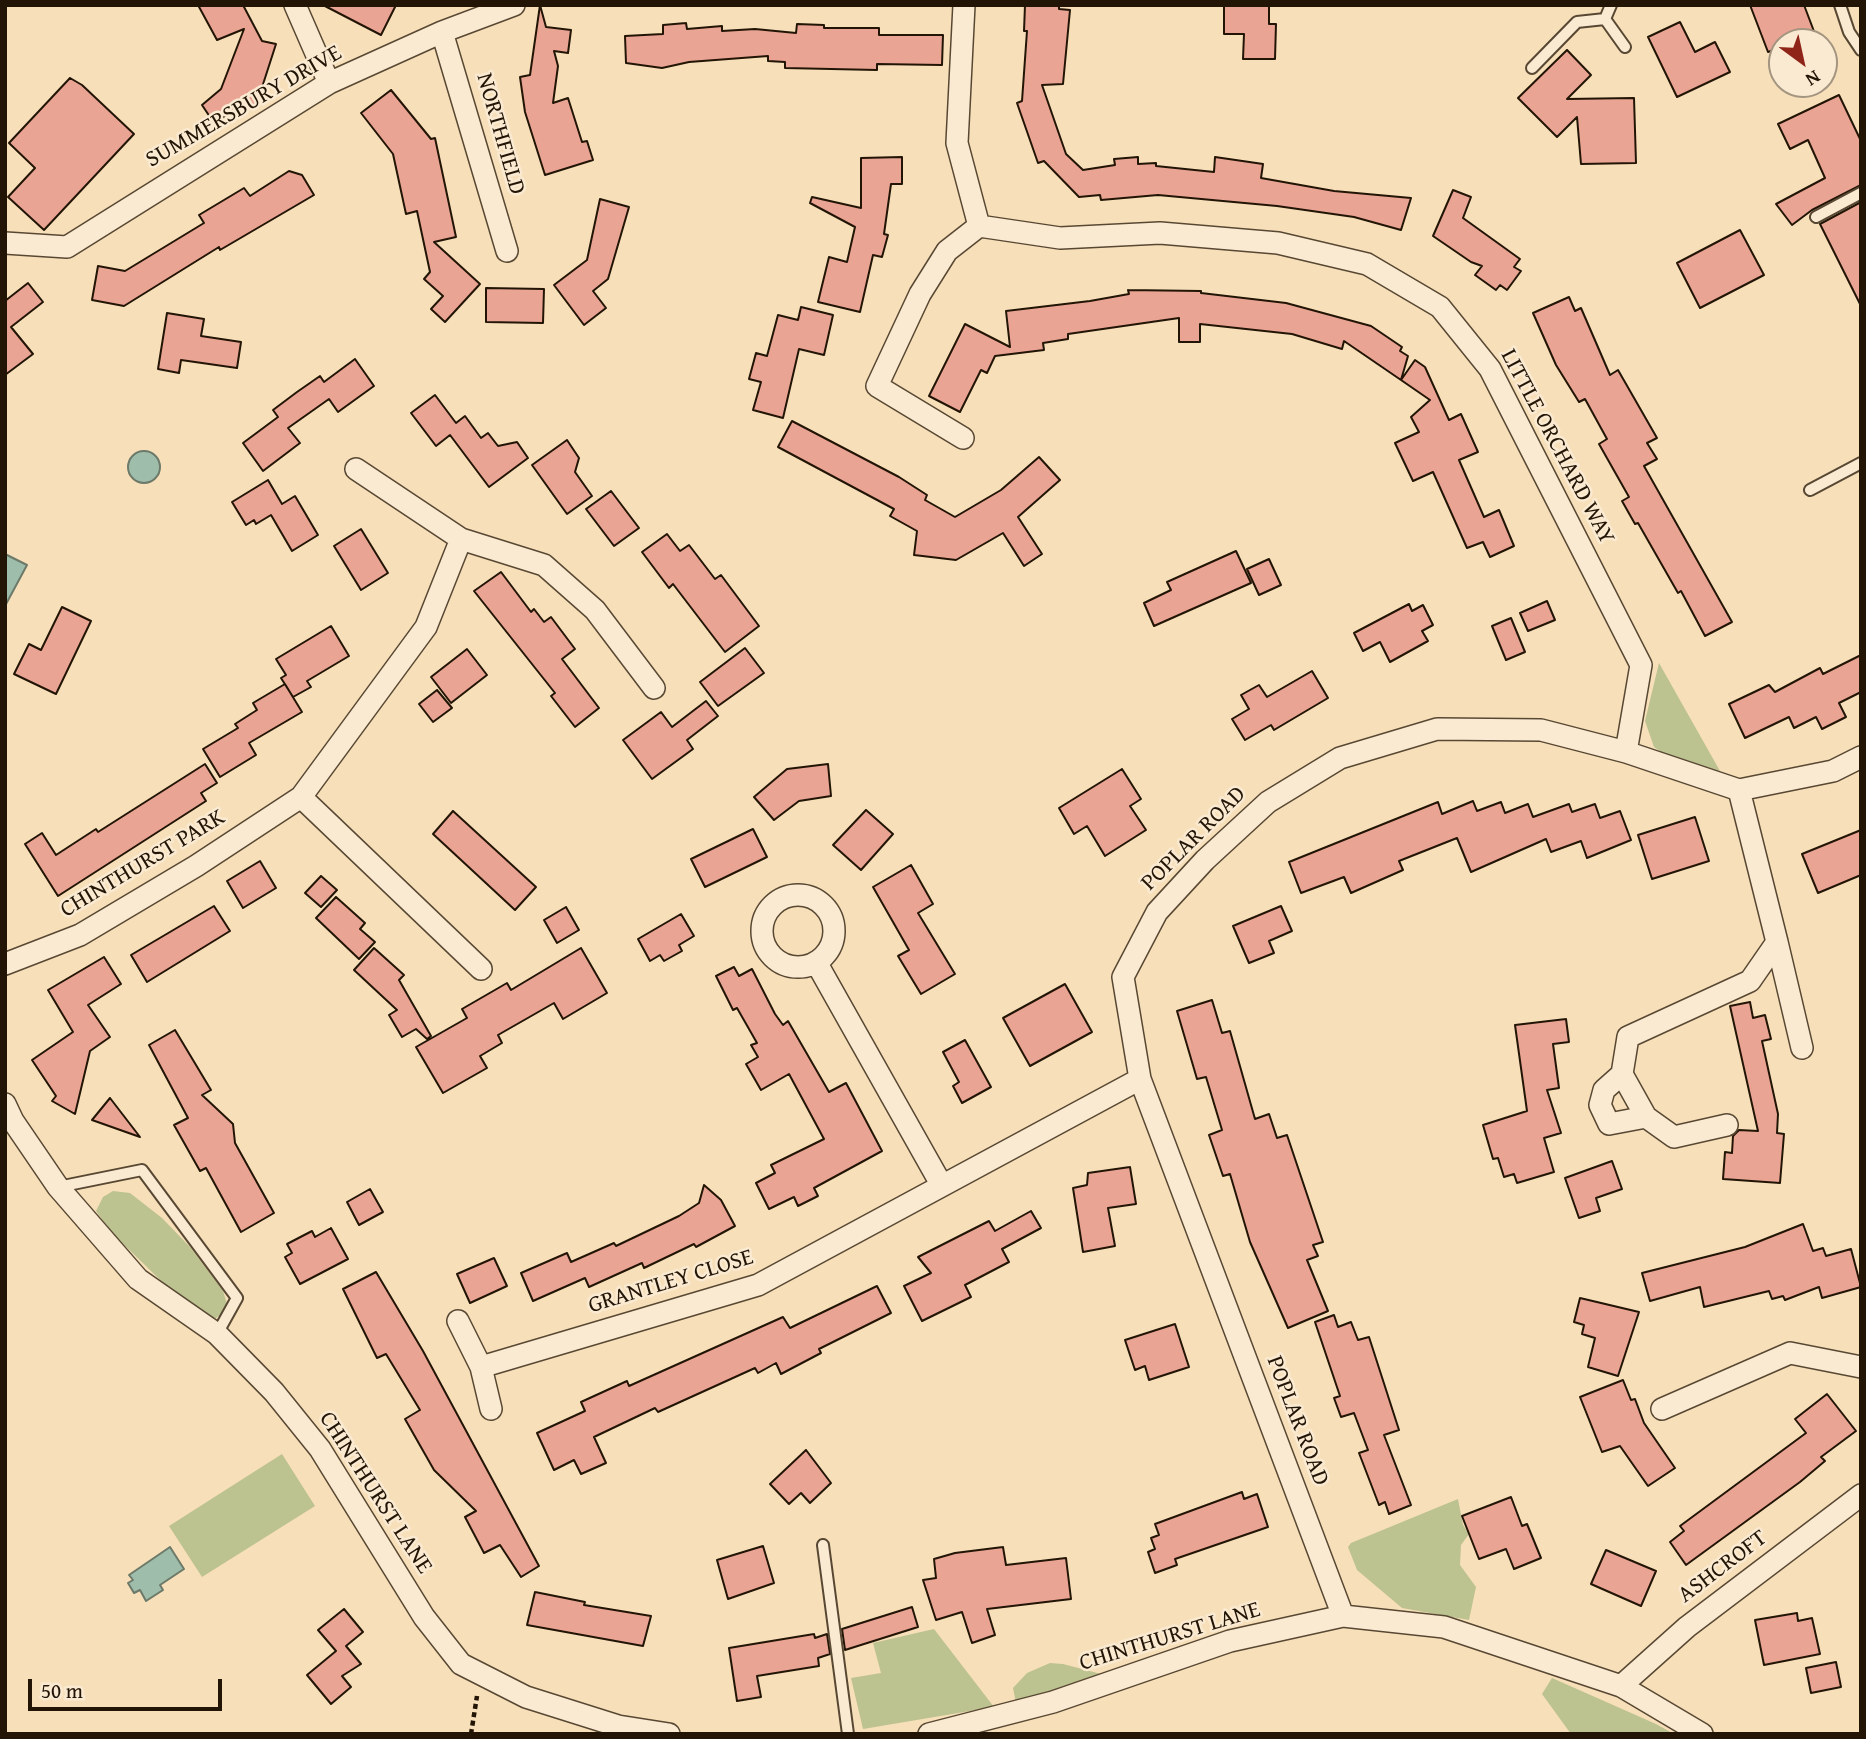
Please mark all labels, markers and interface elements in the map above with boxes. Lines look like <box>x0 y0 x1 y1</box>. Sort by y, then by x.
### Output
north arrow <box>1768 28 1838 98</box>
street label: SUMMERSBURY DRIVE <box>141 40 347 174</box>
text: N <box>1800 64 1826 94</box>
street label: NORTHFIELD <box>470 70 530 198</box>
street label: LITTLE ORCHARD WAY <box>1494 345 1620 549</box>
street label: POPLAR ROAD <box>1136 781 1252 897</box>
street label: CHINTHURST PARK <box>56 804 230 924</box>
street label: GRANTLEY CLOSE <box>585 1244 757 1320</box>
street label: POPLAR ROAD <box>1260 1352 1334 1490</box>
street label: CHINTHURST LANE <box>312 1407 438 1579</box>
street label: ASHCROFT <box>1673 1525 1773 1609</box>
street label: CHINTHURST LANE <box>1076 1596 1264 1678</box>
scale bar <box>32 1666 226 1710</box>
text: 50 m <box>41 1675 83 1706</box>

